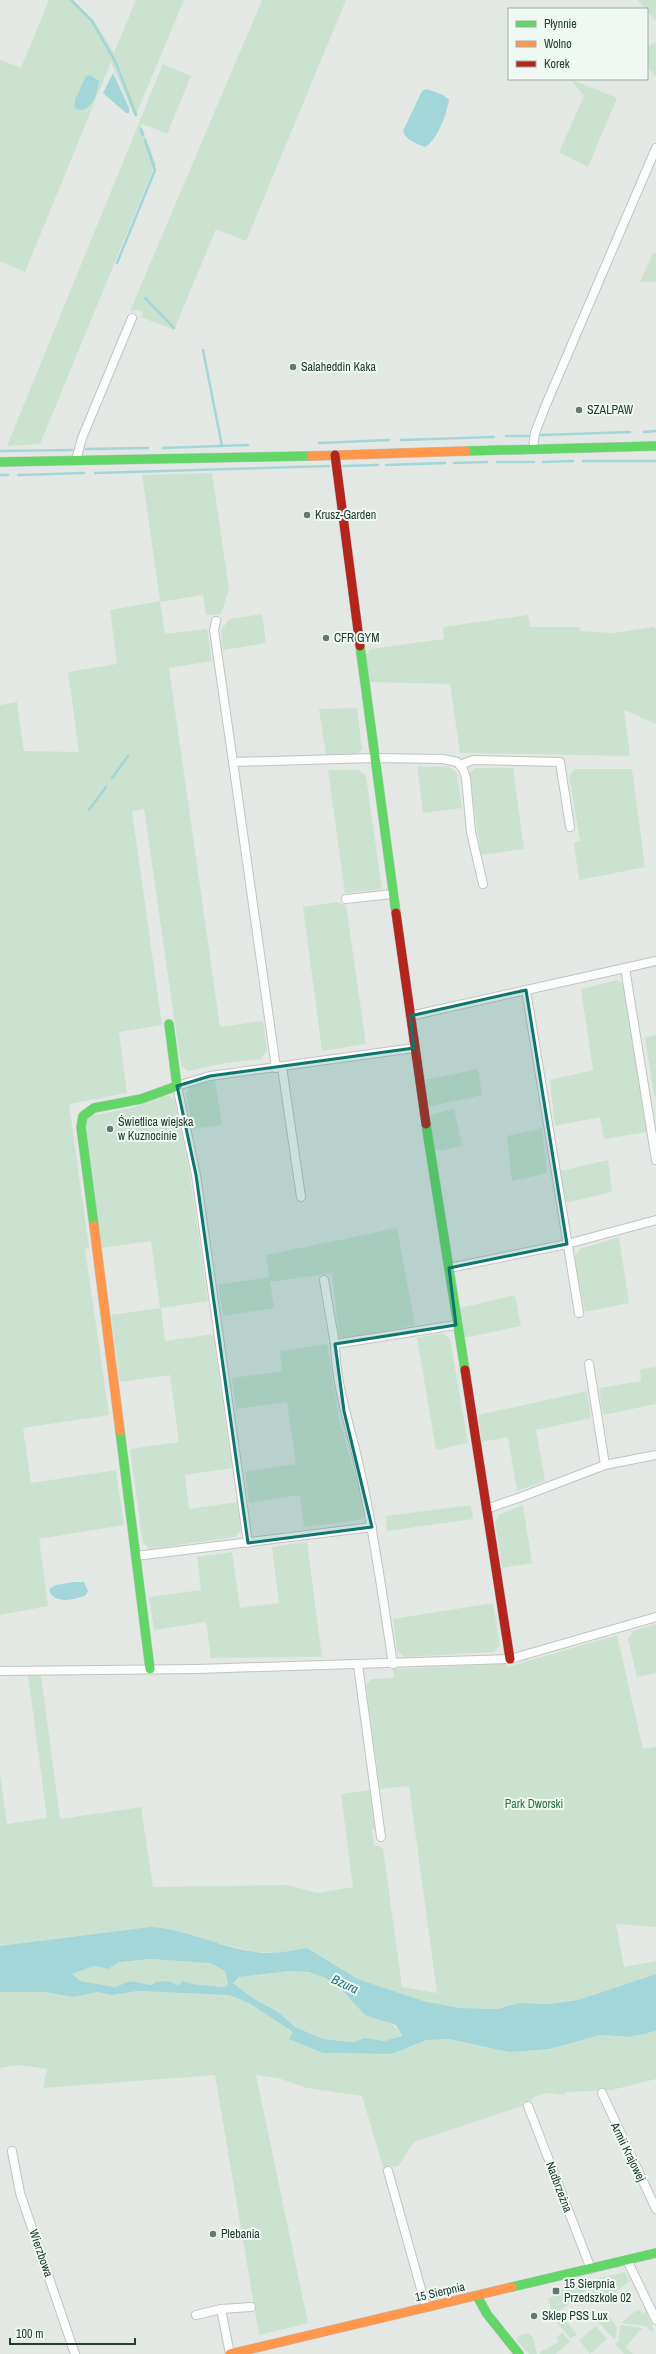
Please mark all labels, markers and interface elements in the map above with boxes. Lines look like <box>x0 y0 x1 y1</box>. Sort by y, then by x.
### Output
legend <box>508 8 648 80</box>
text: Płynnie <box>544 16 577 32</box>
text: Wolno <box>544 36 572 52</box>
text: Korek <box>544 56 570 72</box>
place label: Salaheddin Kaka <box>301 359 376 375</box>
marker: Salaheddin Kaka <box>288 362 298 372</box>
place label: SZALPAW <box>587 402 634 418</box>
marker: SZALPAW <box>574 405 584 415</box>
place label: Krusz-Garden <box>315 507 376 523</box>
marker: Krusz-Garden <box>302 510 312 520</box>
place label: CFR GYM <box>334 630 379 646</box>
marker: CFR GYM <box>321 633 331 643</box>
place label: Świetlica wiejska w Kuznocinie <box>118 1114 194 1144</box>
marker: Świetlica wiejska w Kuznocinie <box>105 1124 115 1134</box>
park label: Park Dworski <box>505 1796 563 1812</box>
water label: Bzura <box>329 1970 361 1998</box>
street label: Armii Krajowej <box>606 2119 649 2184</box>
street label: Nadbrzeżna <box>542 2159 576 2215</box>
place label: Plebania <box>221 2226 260 2242</box>
street label: Wierzbowa <box>25 2227 57 2279</box>
marker: Plebania <box>208 2229 218 2239</box>
place label: 15 Sierpnia Przedszkole 02 <box>564 2276 631 2306</box>
street label: 15 Sierpnia <box>413 2278 467 2306</box>
marker: 15 Sierpnia Przedszkole 02 <box>551 2286 561 2296</box>
place label: Sklep PSS Lux <box>542 2308 608 2324</box>
marker: Sklep PSS Lux <box>529 2311 539 2321</box>
scale bar <box>10 2320 135 2346</box>
text: 100 m <box>16 2326 43 2342</box>

